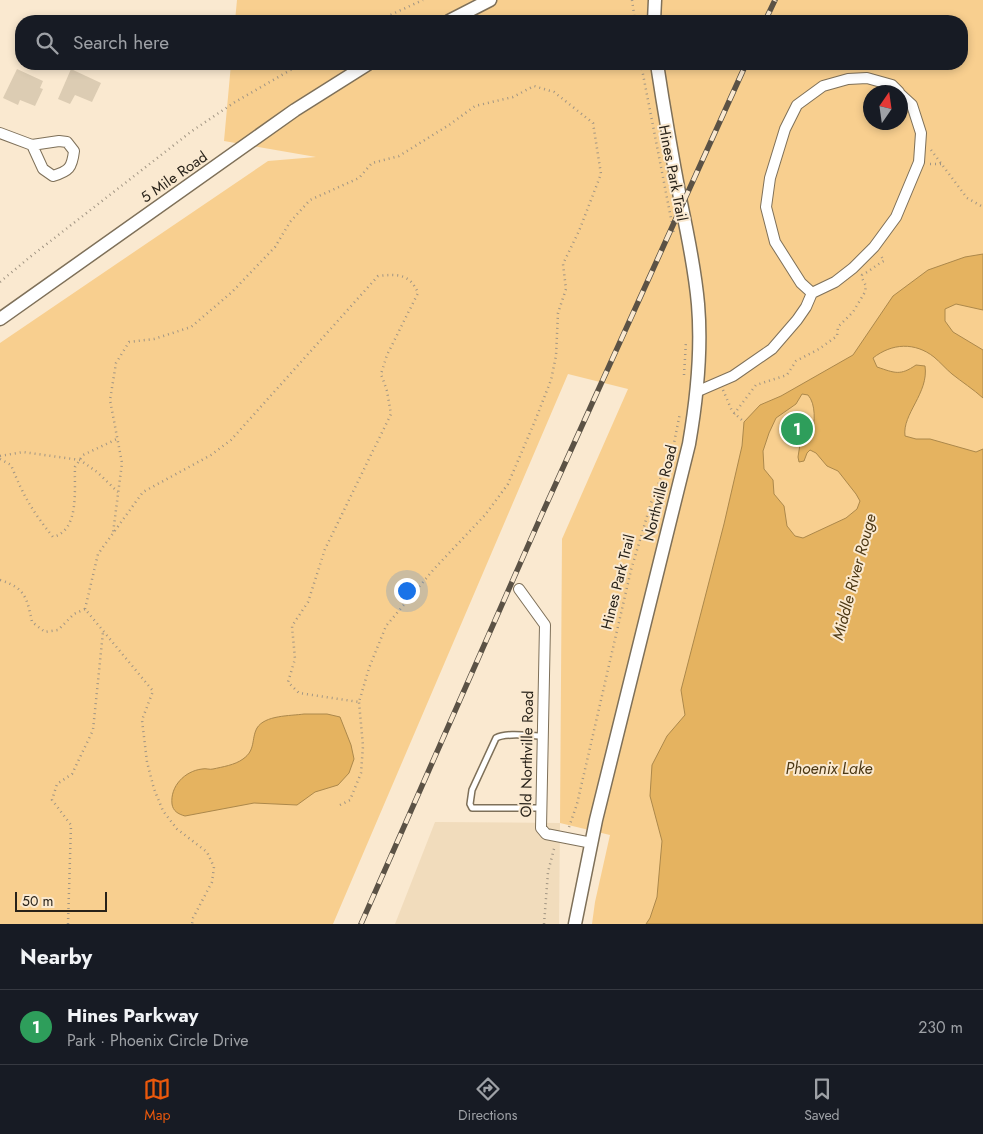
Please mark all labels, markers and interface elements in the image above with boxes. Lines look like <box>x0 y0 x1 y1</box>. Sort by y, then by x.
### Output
search box <box>15 15 968 70</box>
icon: search <box>33 29 61 57</box>
text: Search here <box>73 29 169 56</box>
north arrow <box>863 85 908 130</box>
street label: Hines Park Trail <box>653 123 693 223</box>
street label: 5 Mile Road <box>136 146 212 208</box>
pin: 1 <box>781 410 813 448</box>
street label: Northville Road <box>637 443 683 543</box>
water label: Middle River Rouge <box>826 511 882 643</box>
street label: Hines Park Trail <box>596 532 640 632</box>
your location <box>394 578 420 604</box>
street label: Old Northville Road <box>515 690 539 818</box>
water label: Phoenix Lake <box>785 757 873 780</box>
scale bar <box>15 889 108 912</box>
text: 50 m <box>22 891 53 911</box>
text: Nearby <box>20 942 92 972</box>
text: Hines Parkway <box>67 1002 198 1029</box>
text: 1 <box>32 1016 40 1039</box>
text: 230 m <box>918 1016 963 1039</box>
text: Park · Phoenix Circle Drive <box>67 1029 248 1052</box>
tab: Map <box>143 1075 171 1125</box>
tab: Directions <box>458 1075 517 1125</box>
tab: Saved <box>804 1075 840 1125</box>

